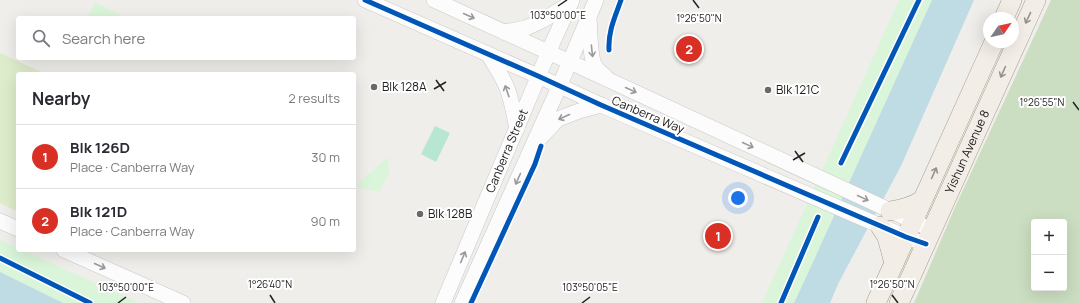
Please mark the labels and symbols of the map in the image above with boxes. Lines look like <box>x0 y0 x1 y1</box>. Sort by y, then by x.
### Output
text: 103°50'00"E <box>530 8 586 22</box>
text: 1°26'50"N <box>676 11 722 25</box>
north arrow <box>983 12 1019 48</box>
one-way arrow <box>1024 12 1031 24</box>
one-way arrow <box>462 13 474 20</box>
pin: 2 <box>676 34 702 64</box>
one-way arrow <box>589 44 596 57</box>
one-way arrow <box>999 65 1006 77</box>
place label: Blk 128A <box>382 78 427 95</box>
place label: Blk 121C <box>776 81 820 98</box>
marker: Blk 128A <box>369 82 379 92</box>
one-way arrow <box>503 85 511 97</box>
marker: Blk 121C <box>763 85 773 95</box>
one-way arrow <box>624 87 636 94</box>
street label: Canberra Way <box>609 92 688 138</box>
text: 1°26'55"N <box>1020 95 1065 109</box>
street label: Canberra Street <box>481 106 532 195</box>
street label: Yishun Avenue 8 <box>941 107 993 196</box>
one-way arrow <box>558 114 570 121</box>
one-way arrow <box>742 142 754 149</box>
one-way arrow <box>931 168 939 180</box>
one-way arrow <box>514 172 521 184</box>
your location <box>728 188 748 208</box>
one-way arrow <box>857 195 869 202</box>
place label: Blk 128B <box>428 205 472 222</box>
marker: Blk 128B <box>415 209 425 219</box>
pin: 1 <box>705 221 731 251</box>
one-way arrow <box>459 252 467 264</box>
one-way arrow <box>93 263 105 270</box>
text: 1°26'40"N <box>248 277 292 291</box>
text: 1°26'50"N <box>869 277 915 291</box>
text: 103°50'00"E <box>98 280 154 294</box>
text: 103°50'05"E <box>562 280 618 294</box>

